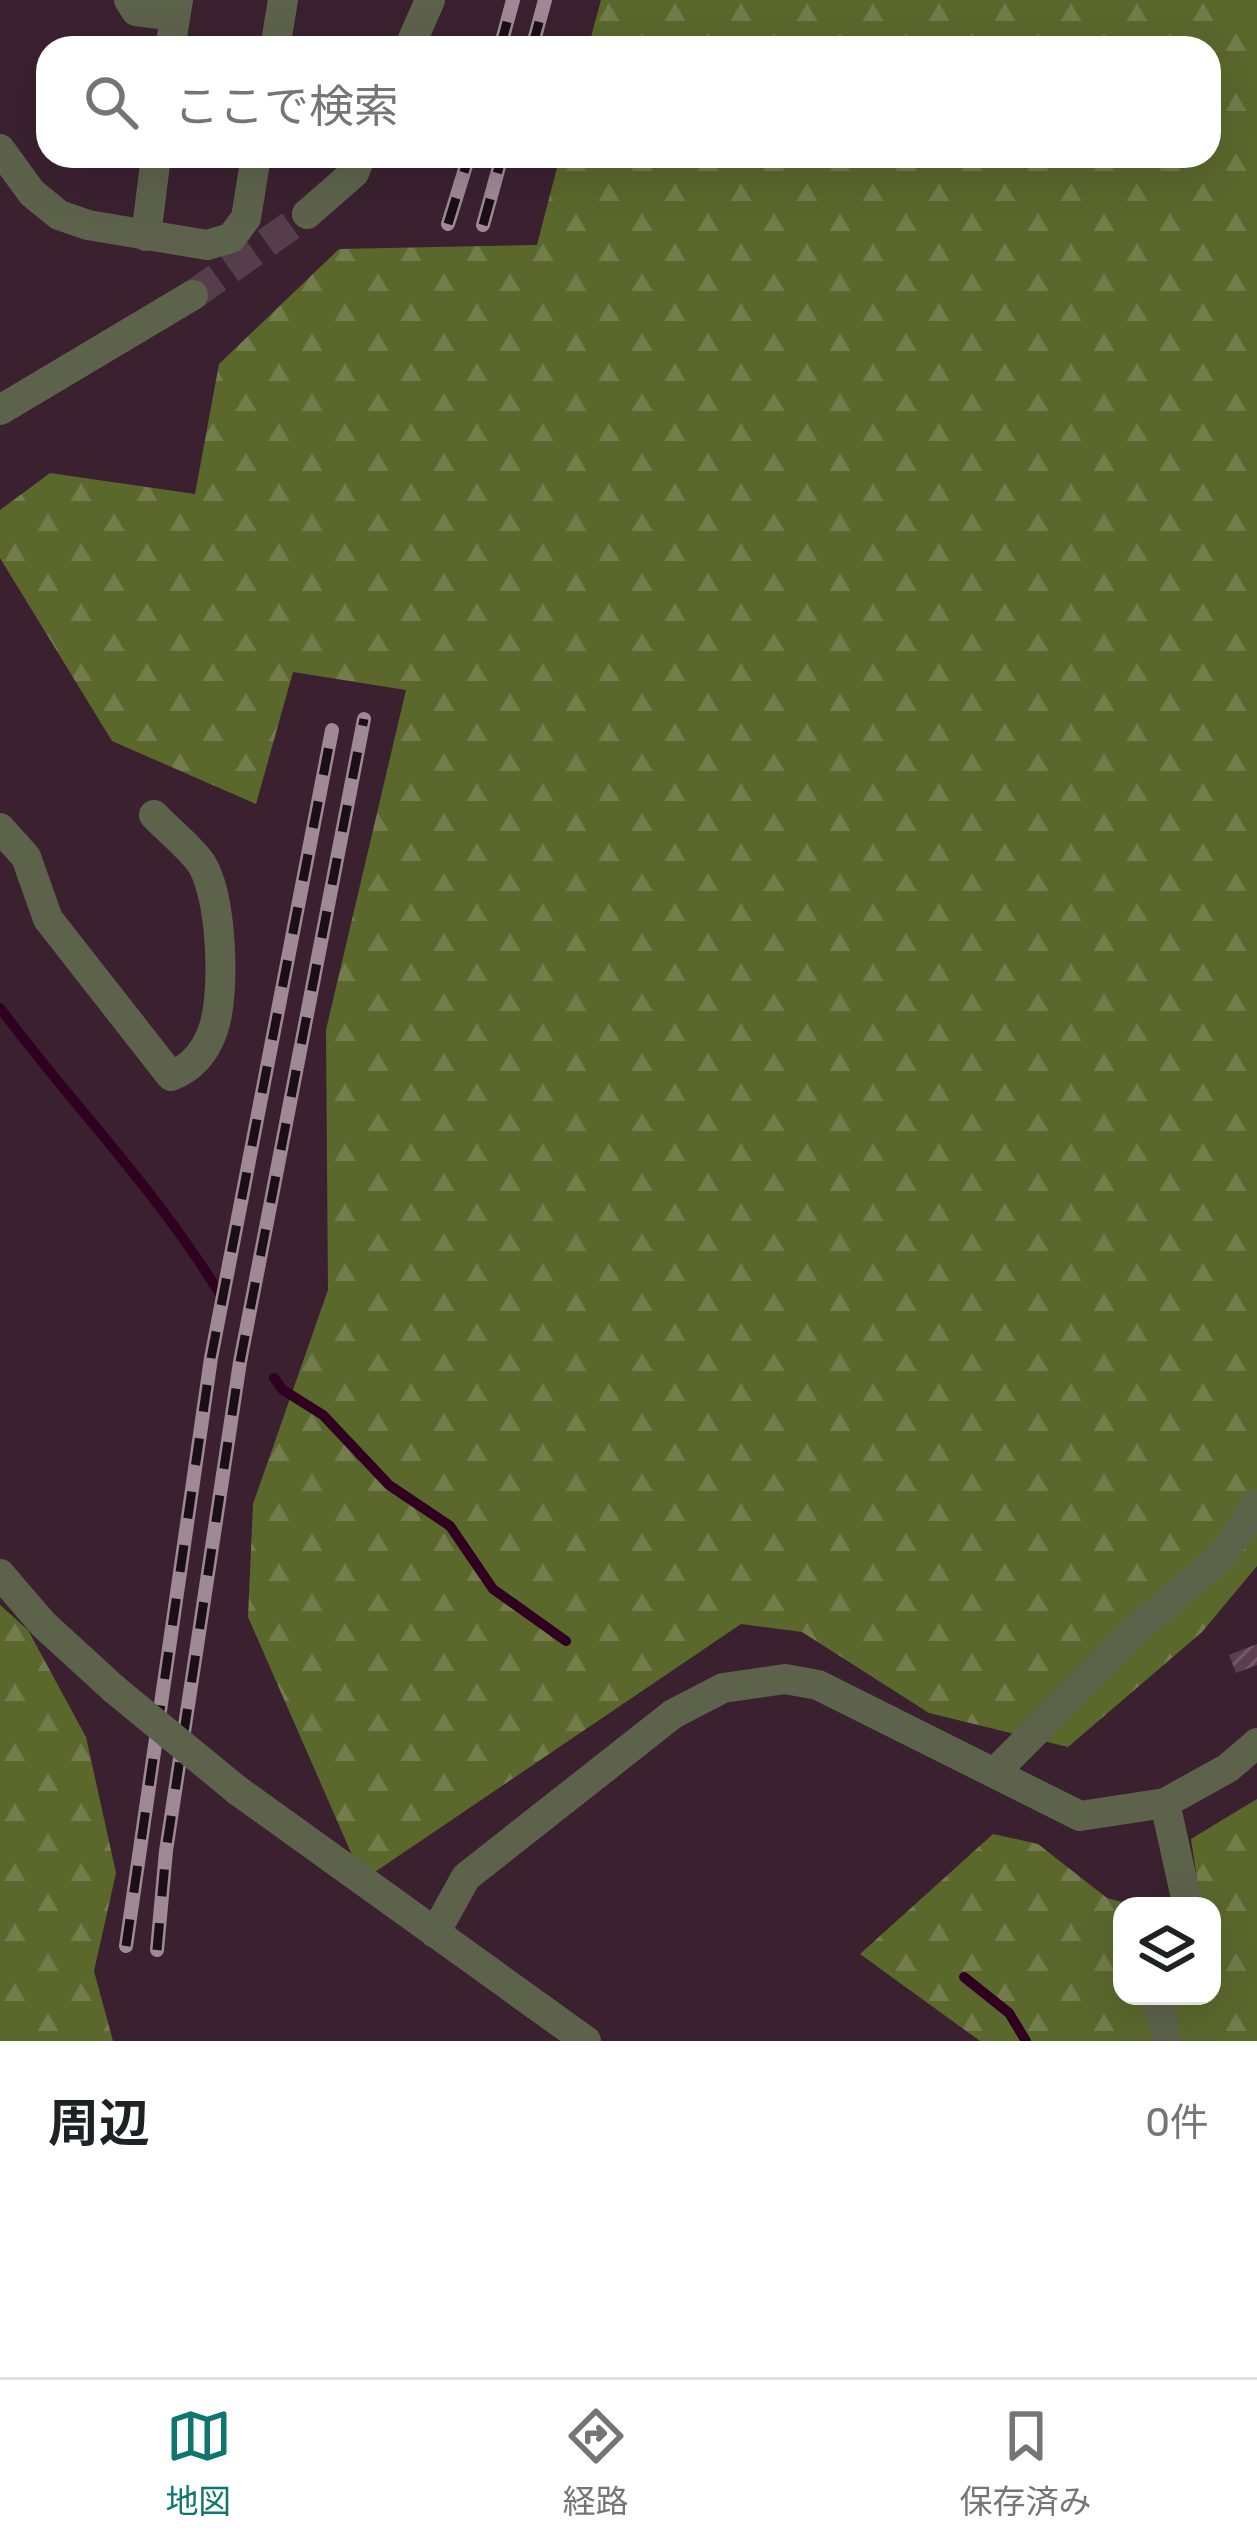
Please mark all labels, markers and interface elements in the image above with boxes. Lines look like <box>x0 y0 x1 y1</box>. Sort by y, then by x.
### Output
search box <box>36 36 1221 168</box>
icon: search <box>78 69 144 135</box>
text: ここで検索 <box>174 80 399 133</box>
map controls <box>1113 1897 1221 2005</box>
button: layers <box>1113 1897 1221 2005</box>
text: 周辺 <box>48 2093 150 2154</box>
text: 0件 <box>1145 2100 1209 2146</box>
tab: 地図 <box>166 2403 232 2523</box>
tab: 経路 <box>563 2403 629 2523</box>
tab: 保存済み <box>960 2403 1092 2523</box>

